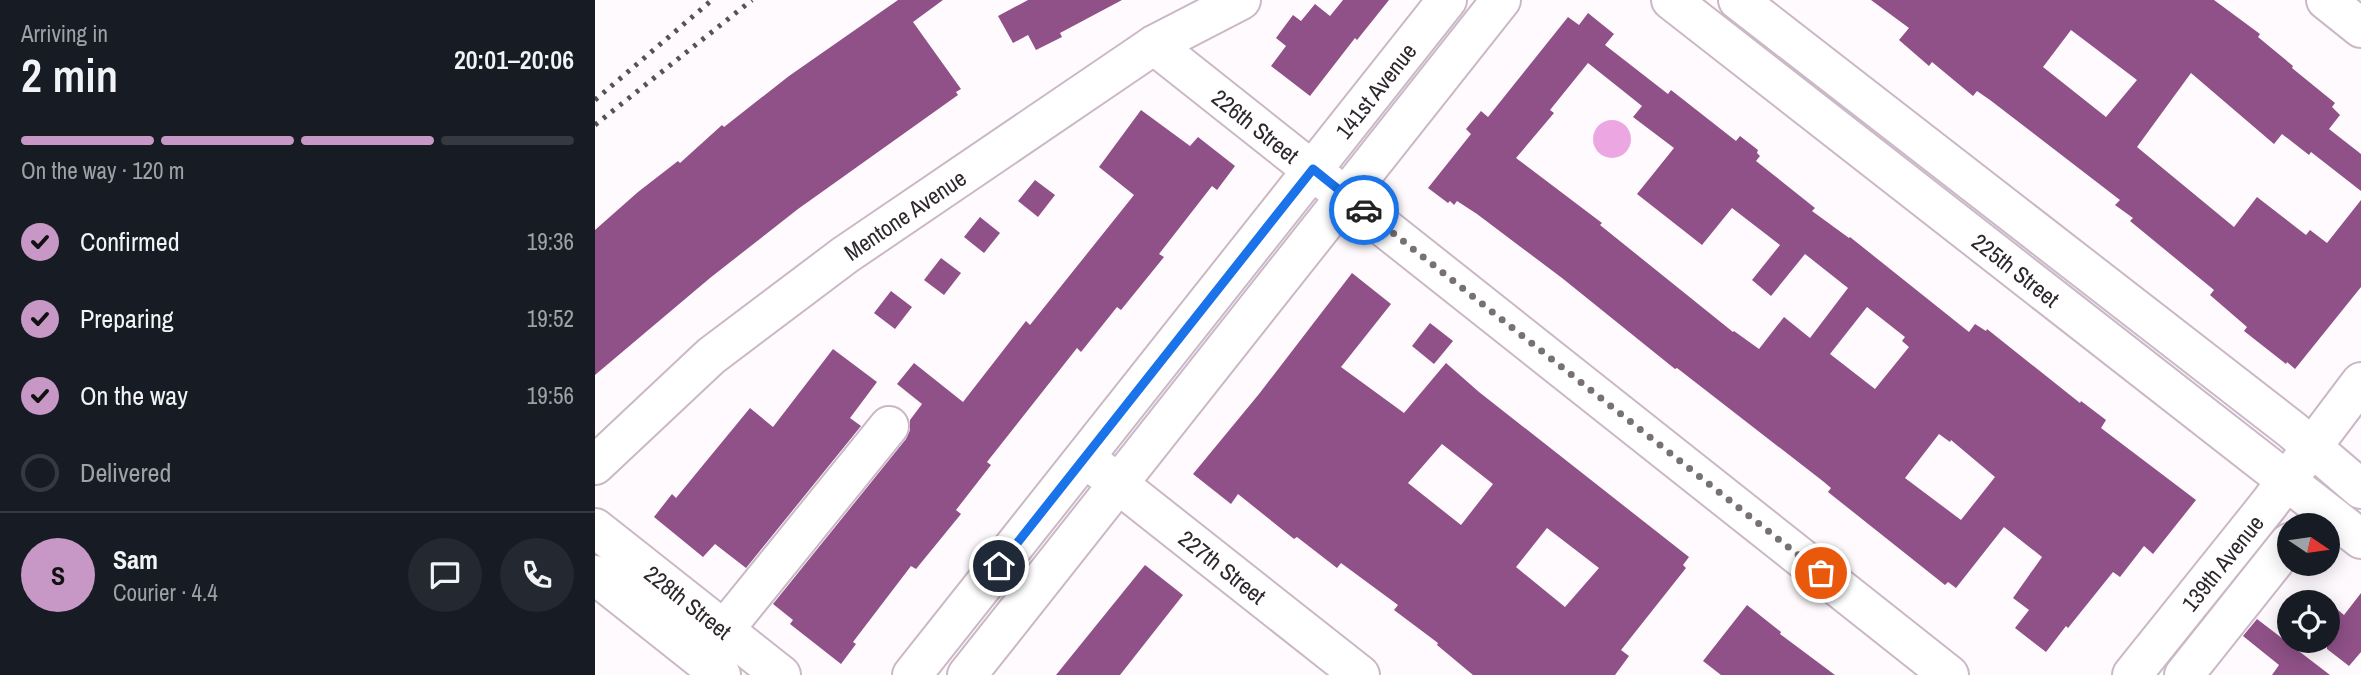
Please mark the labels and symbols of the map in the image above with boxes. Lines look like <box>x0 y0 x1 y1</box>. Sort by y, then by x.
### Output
street label: 141st Avenue <box>1328 36 1423 145</box>
street label: 226th Street <box>1206 82 1306 170</box>
street label: Mentone Avenue <box>837 162 972 267</box>
courier <box>1329 175 1399 245</box>
street label: 225th Street <box>1966 226 2066 314</box>
street label: 139th Avenue <box>2174 508 2270 617</box>
north arrow <box>2277 513 2340 576</box>
street label: 227th Street <box>1173 523 1273 611</box>
pin <box>969 536 1029 596</box>
pin <box>1791 543 1851 603</box>
street label: 228th Street <box>638 558 738 646</box>

